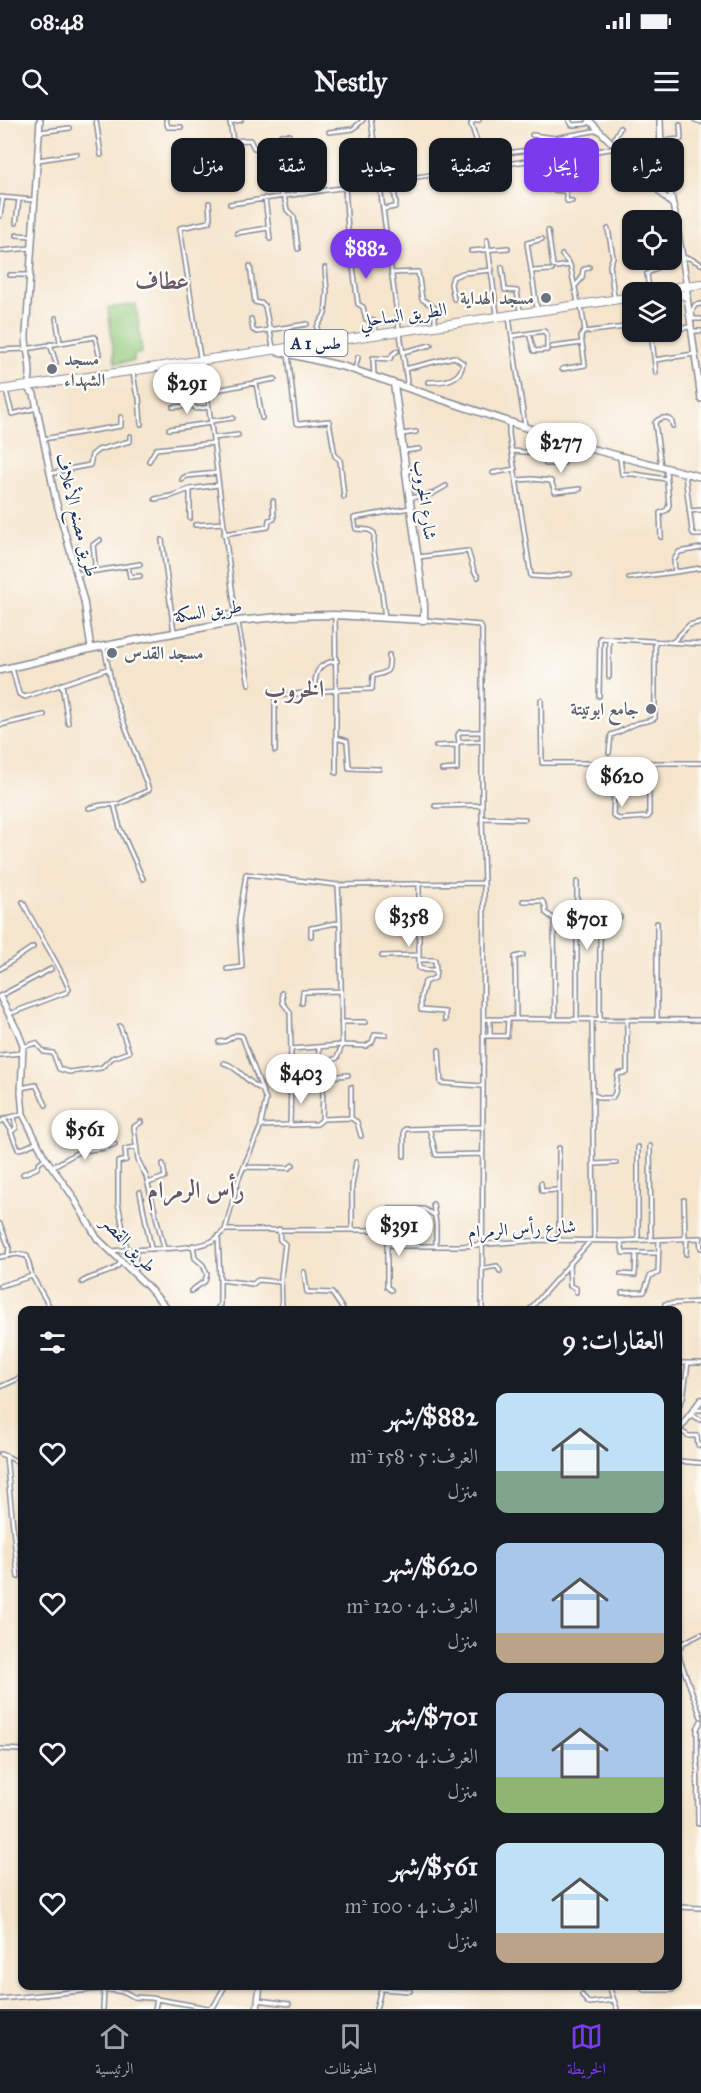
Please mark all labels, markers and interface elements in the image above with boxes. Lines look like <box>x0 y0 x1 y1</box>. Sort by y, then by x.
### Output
text: 08:48 <box>30 8 84 35</box>
icon: search <box>18 65 51 98</box>
text: Nestly <box>314 65 387 98</box>
icon: menu <box>650 65 683 98</box>
chip: منزل <box>171 138 245 192</box>
chip: شقة <box>257 138 327 192</box>
chip: جديد <box>339 138 417 192</box>
chip: تصفية <box>429 138 512 192</box>
chip: إيجار <box>524 138 599 192</box>
chip: شراء <box>611 138 684 192</box>
map controls <box>622 210 682 342</box>
button: locate <box>622 210 682 270</box>
pin: $882 <box>330 229 402 280</box>
text: $882 <box>344 236 388 260</box>
district label: عطاف <box>135 266 189 296</box>
button: layers <box>622 282 682 342</box>
place label: مسجد الهداية <box>460 287 534 309</box>
marker: مسجد الهداية <box>539 291 553 305</box>
street label: الطريق الساحلي <box>358 298 449 338</box>
road number: A 1 طس <box>284 330 348 356</box>
place label: مسجد الشهداء <box>64 348 106 392</box>
marker: مسجد الشهداء <box>45 362 59 376</box>
pin: $291 <box>151 364 223 415</box>
text: $291 <box>167 371 207 395</box>
pin: $277 <box>525 423 597 474</box>
text: $277 <box>540 430 582 454</box>
street label: طريق مصنع الأعلاف <box>46 450 105 580</box>
street label: شارع الخروب <box>405 459 441 542</box>
street label: طريق السكة <box>171 595 244 628</box>
place label: مسجد القدس <box>124 642 203 664</box>
marker: مسجد القدس <box>105 646 119 660</box>
district label: الخروب <box>264 674 324 704</box>
place label: جامع ابوتيتة <box>571 698 639 726</box>
marker: جامع ابوتيتة <box>644 702 658 716</box>
pin: $620 <box>586 757 658 808</box>
text: $620 <box>600 764 644 788</box>
pin: $358 <box>373 897 445 948</box>
pin: $701 <box>551 900 623 951</box>
text: $358 <box>389 904 429 928</box>
text: $701 <box>566 907 608 931</box>
pin: $403 <box>265 1054 337 1105</box>
text: $403 <box>280 1061 322 1085</box>
pin: $561 <box>49 1110 121 1161</box>
text: $561 <box>65 1117 105 1141</box>
district label: رأس الرمرام <box>147 1173 245 1211</box>
pin: $391 <box>363 1206 435 1257</box>
street label: طريق القصر <box>95 1210 161 1278</box>
text: $391 <box>380 1213 418 1237</box>
street label: شارع رأس الرمرام <box>467 1213 577 1248</box>
text: العقارات: 9 <box>562 1324 664 1356</box>
icon: filters <box>36 1326 69 1359</box>
text: $882/شهر <box>385 1400 478 1432</box>
icon: home <box>544 1417 616 1489</box>
icon: heart <box>36 1437 69 1470</box>
text: الغرف: 5 · 158 m² <box>350 1444 478 1468</box>
text: منزل <box>447 1479 478 1503</box>
text: $620/شهر <box>384 1550 478 1582</box>
icon: home <box>544 1567 616 1639</box>
icon: heart <box>36 1587 69 1620</box>
text: الغرف: 4 · 120 m² <box>346 1594 478 1618</box>
text: منزل <box>447 1629 478 1653</box>
text: $701/شهر <box>387 1700 478 1732</box>
icon: home <box>544 1717 616 1789</box>
icon: heart <box>36 1737 69 1770</box>
text: الغرف: 4 · 120 m² <box>346 1744 478 1768</box>
text: منزل <box>447 1779 478 1803</box>
text: $561/شهر <box>390 1850 478 1882</box>
icon: home <box>544 1867 616 1939</box>
icon: heart <box>36 1887 69 1920</box>
text: الغرف: 4 · 100 m² <box>345 1894 478 1918</box>
text: منزل <box>447 1929 478 1953</box>
tab: الرئيسية <box>95 2020 134 2084</box>
tab: المحفوظات <box>324 2020 377 2084</box>
tab: الخريطة <box>567 2020 606 2084</box>

